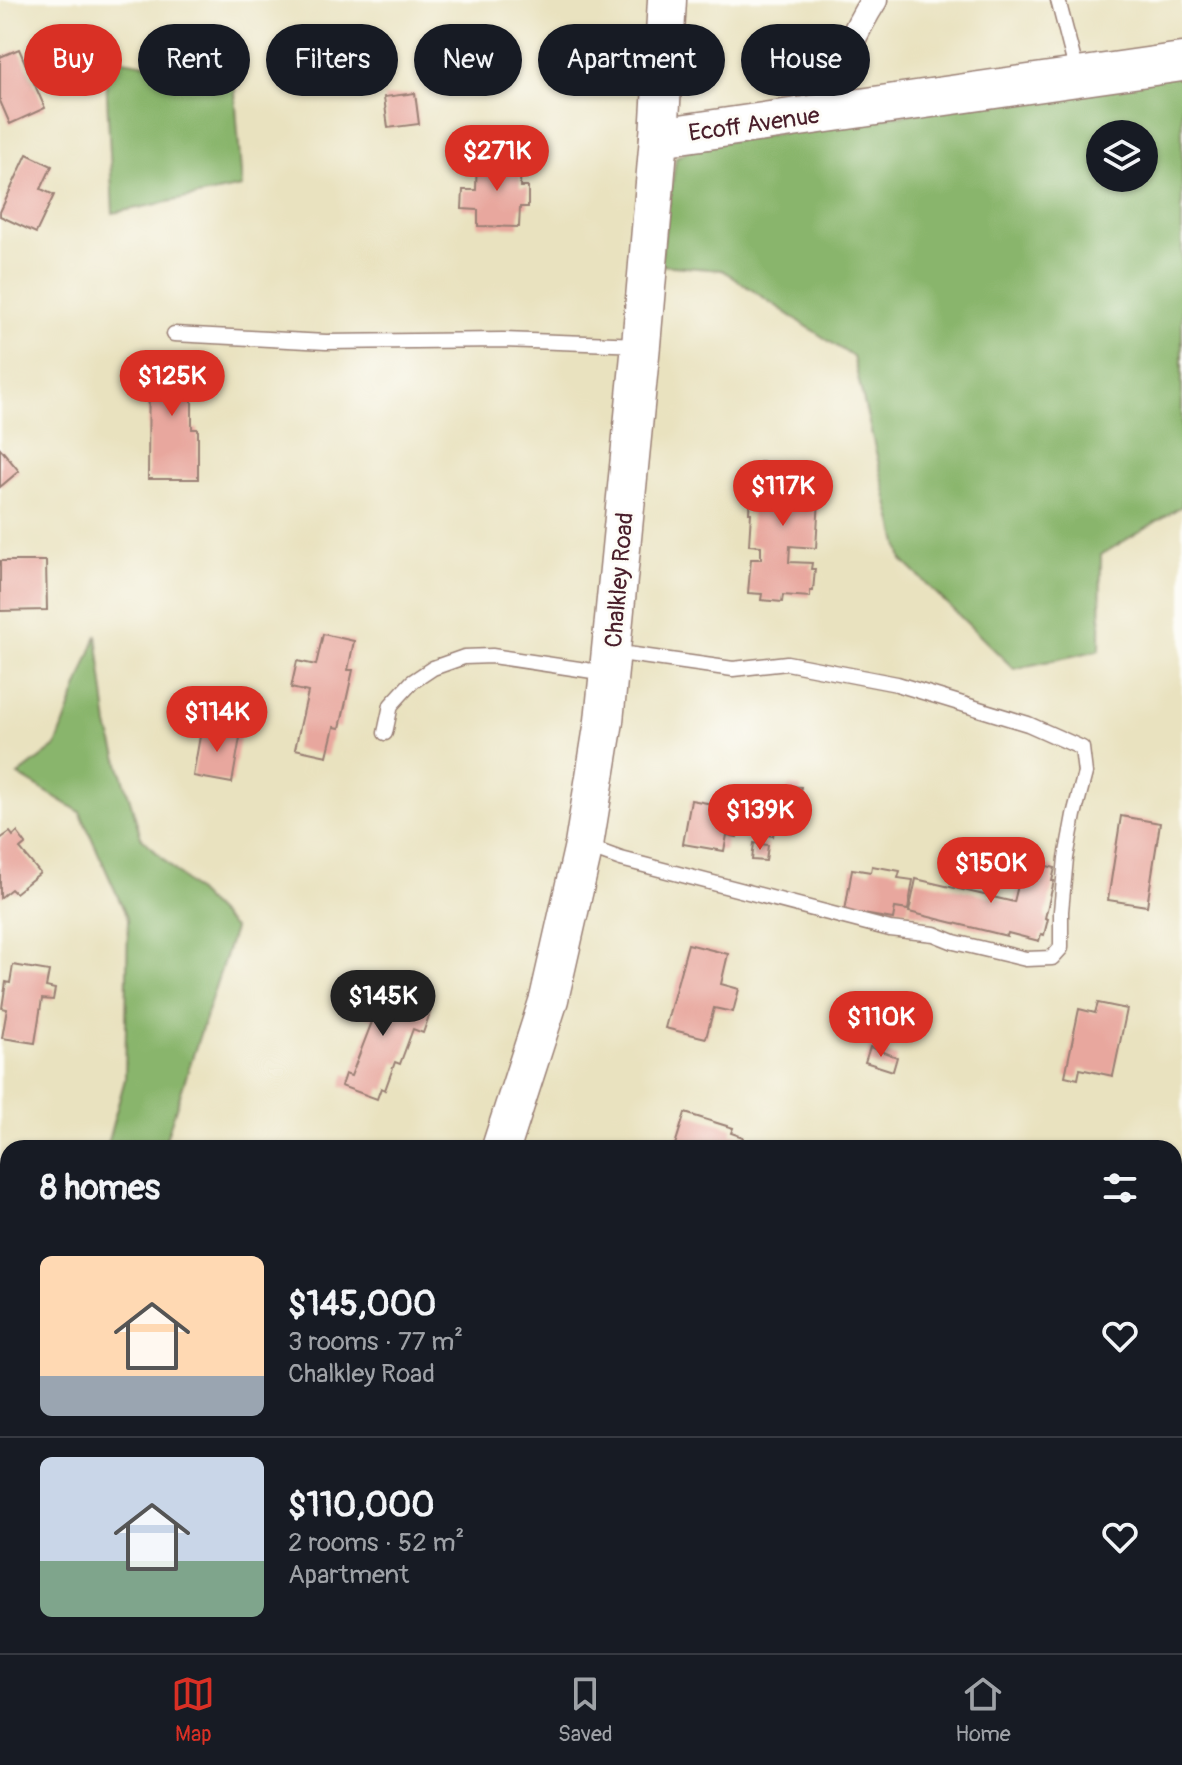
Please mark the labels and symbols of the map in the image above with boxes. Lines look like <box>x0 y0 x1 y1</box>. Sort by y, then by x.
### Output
street label: Ecoff Avenue <box>687 101 822 148</box>
pin: $271K <box>441 125 553 193</box>
pin: $125K <box>116 350 228 418</box>
pin: $117K <box>727 460 839 528</box>
street label: Chalkley Road <box>599 511 640 649</box>
pin: $114K <box>161 686 273 754</box>
pin: $139K <box>704 784 816 852</box>
pin: $150K <box>935 837 1047 905</box>
pin: $145K <box>327 970 439 1038</box>
pin: $110K <box>825 991 937 1059</box>

